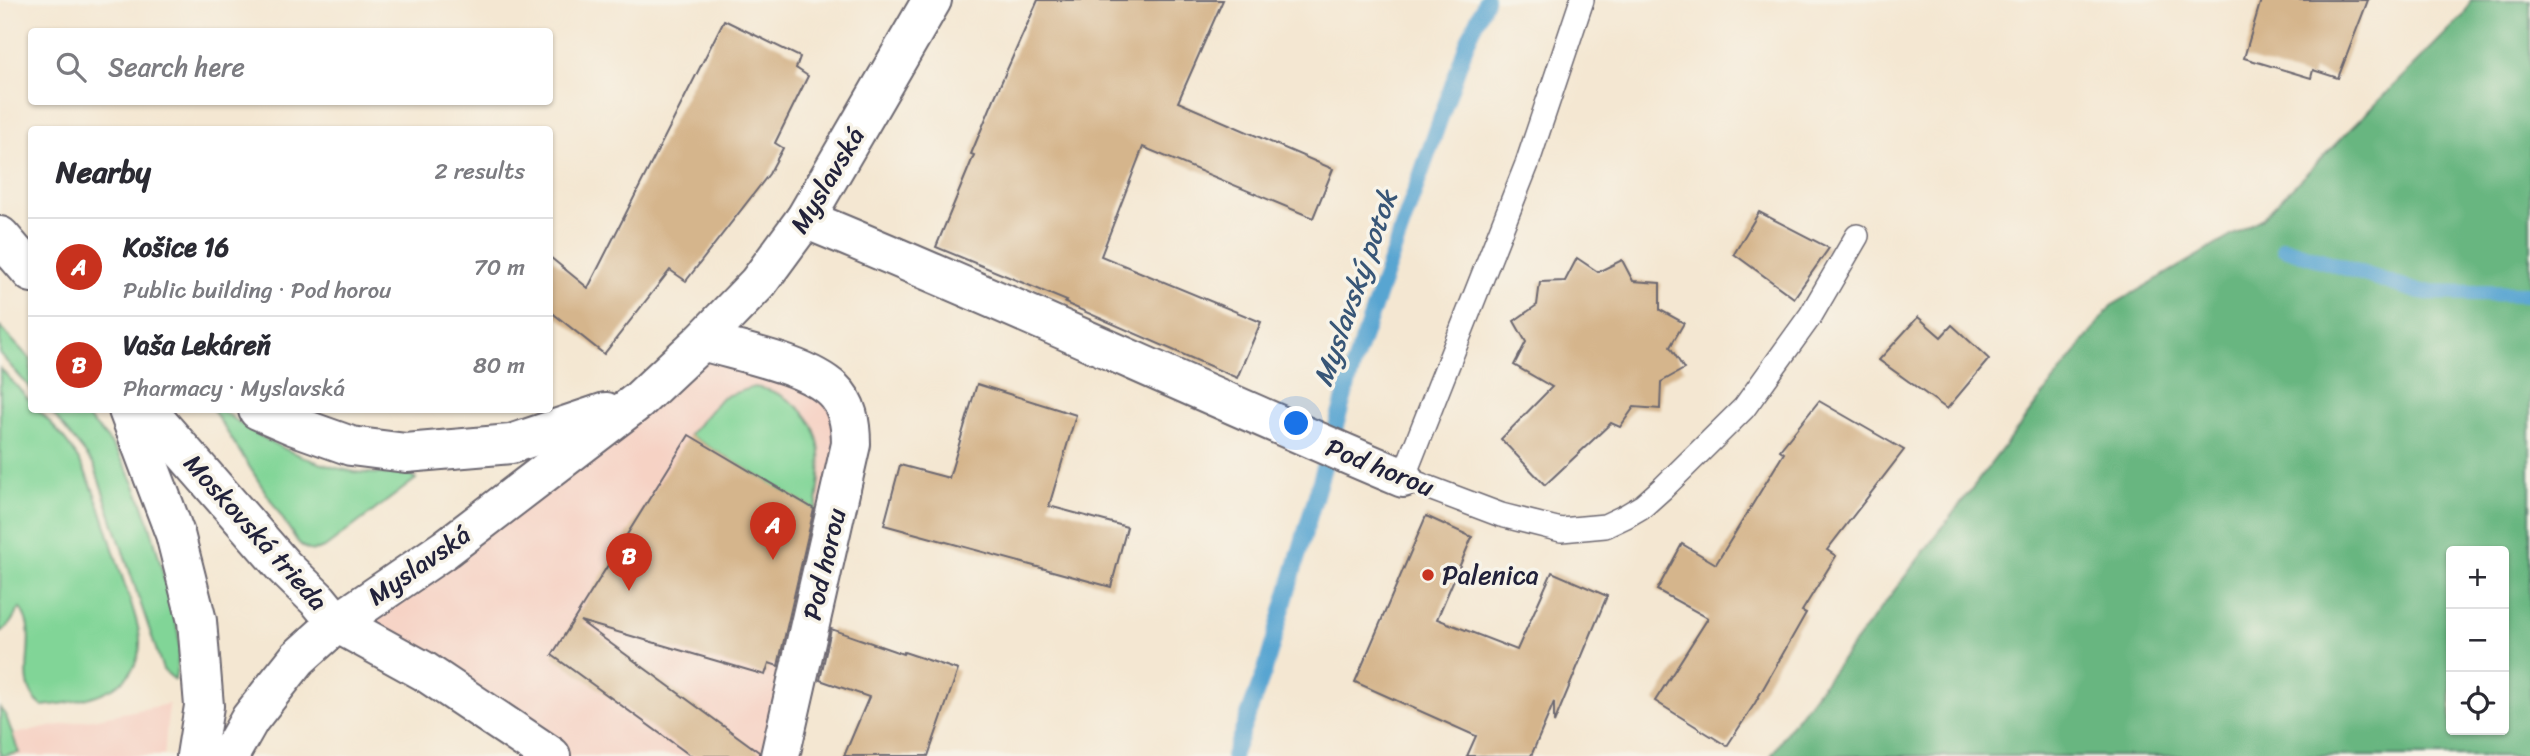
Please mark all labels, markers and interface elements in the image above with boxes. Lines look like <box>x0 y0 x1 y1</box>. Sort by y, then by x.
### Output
search box <box>28 28 553 105</box>
text: Search here <box>108 44 245 90</box>
icon: search <box>52 48 90 86</box>
street label: Myslavská <box>777 118 877 242</box>
text: Nearby <box>56 145 151 199</box>
text: 2 results <box>434 151 525 192</box>
water label: Myslavský potok <box>1298 181 1412 393</box>
text: Košice 16 <box>123 224 229 270</box>
text: A <box>71 247 87 288</box>
text: 70 m <box>474 247 525 288</box>
text: Public building · Pod horou <box>123 270 391 311</box>
text: Vaša Lekáreň <box>123 322 271 368</box>
text: B <box>72 345 86 386</box>
text: 80 m <box>473 345 525 386</box>
text: Pharmacy · Myslavská <box>123 368 345 409</box>
your location <box>1279 406 1313 440</box>
street label: Pod horou <box>1319 424 1441 510</box>
street label: Moskovská trieda <box>172 442 340 622</box>
pin: A <box>750 502 796 560</box>
street label: Pod horou <box>789 503 859 625</box>
street label: Myslavská <box>357 512 481 618</box>
pin: B <box>606 533 652 591</box>
map controls <box>2446 546 2509 735</box>
button: + <box>2446 546 2509 609</box>
place label: Palenica <box>1442 552 1539 598</box>
marker: Palenica <box>1420 567 1436 583</box>
button: − <box>2446 609 2509 672</box>
button: locate <box>2446 672 2509 735</box>

